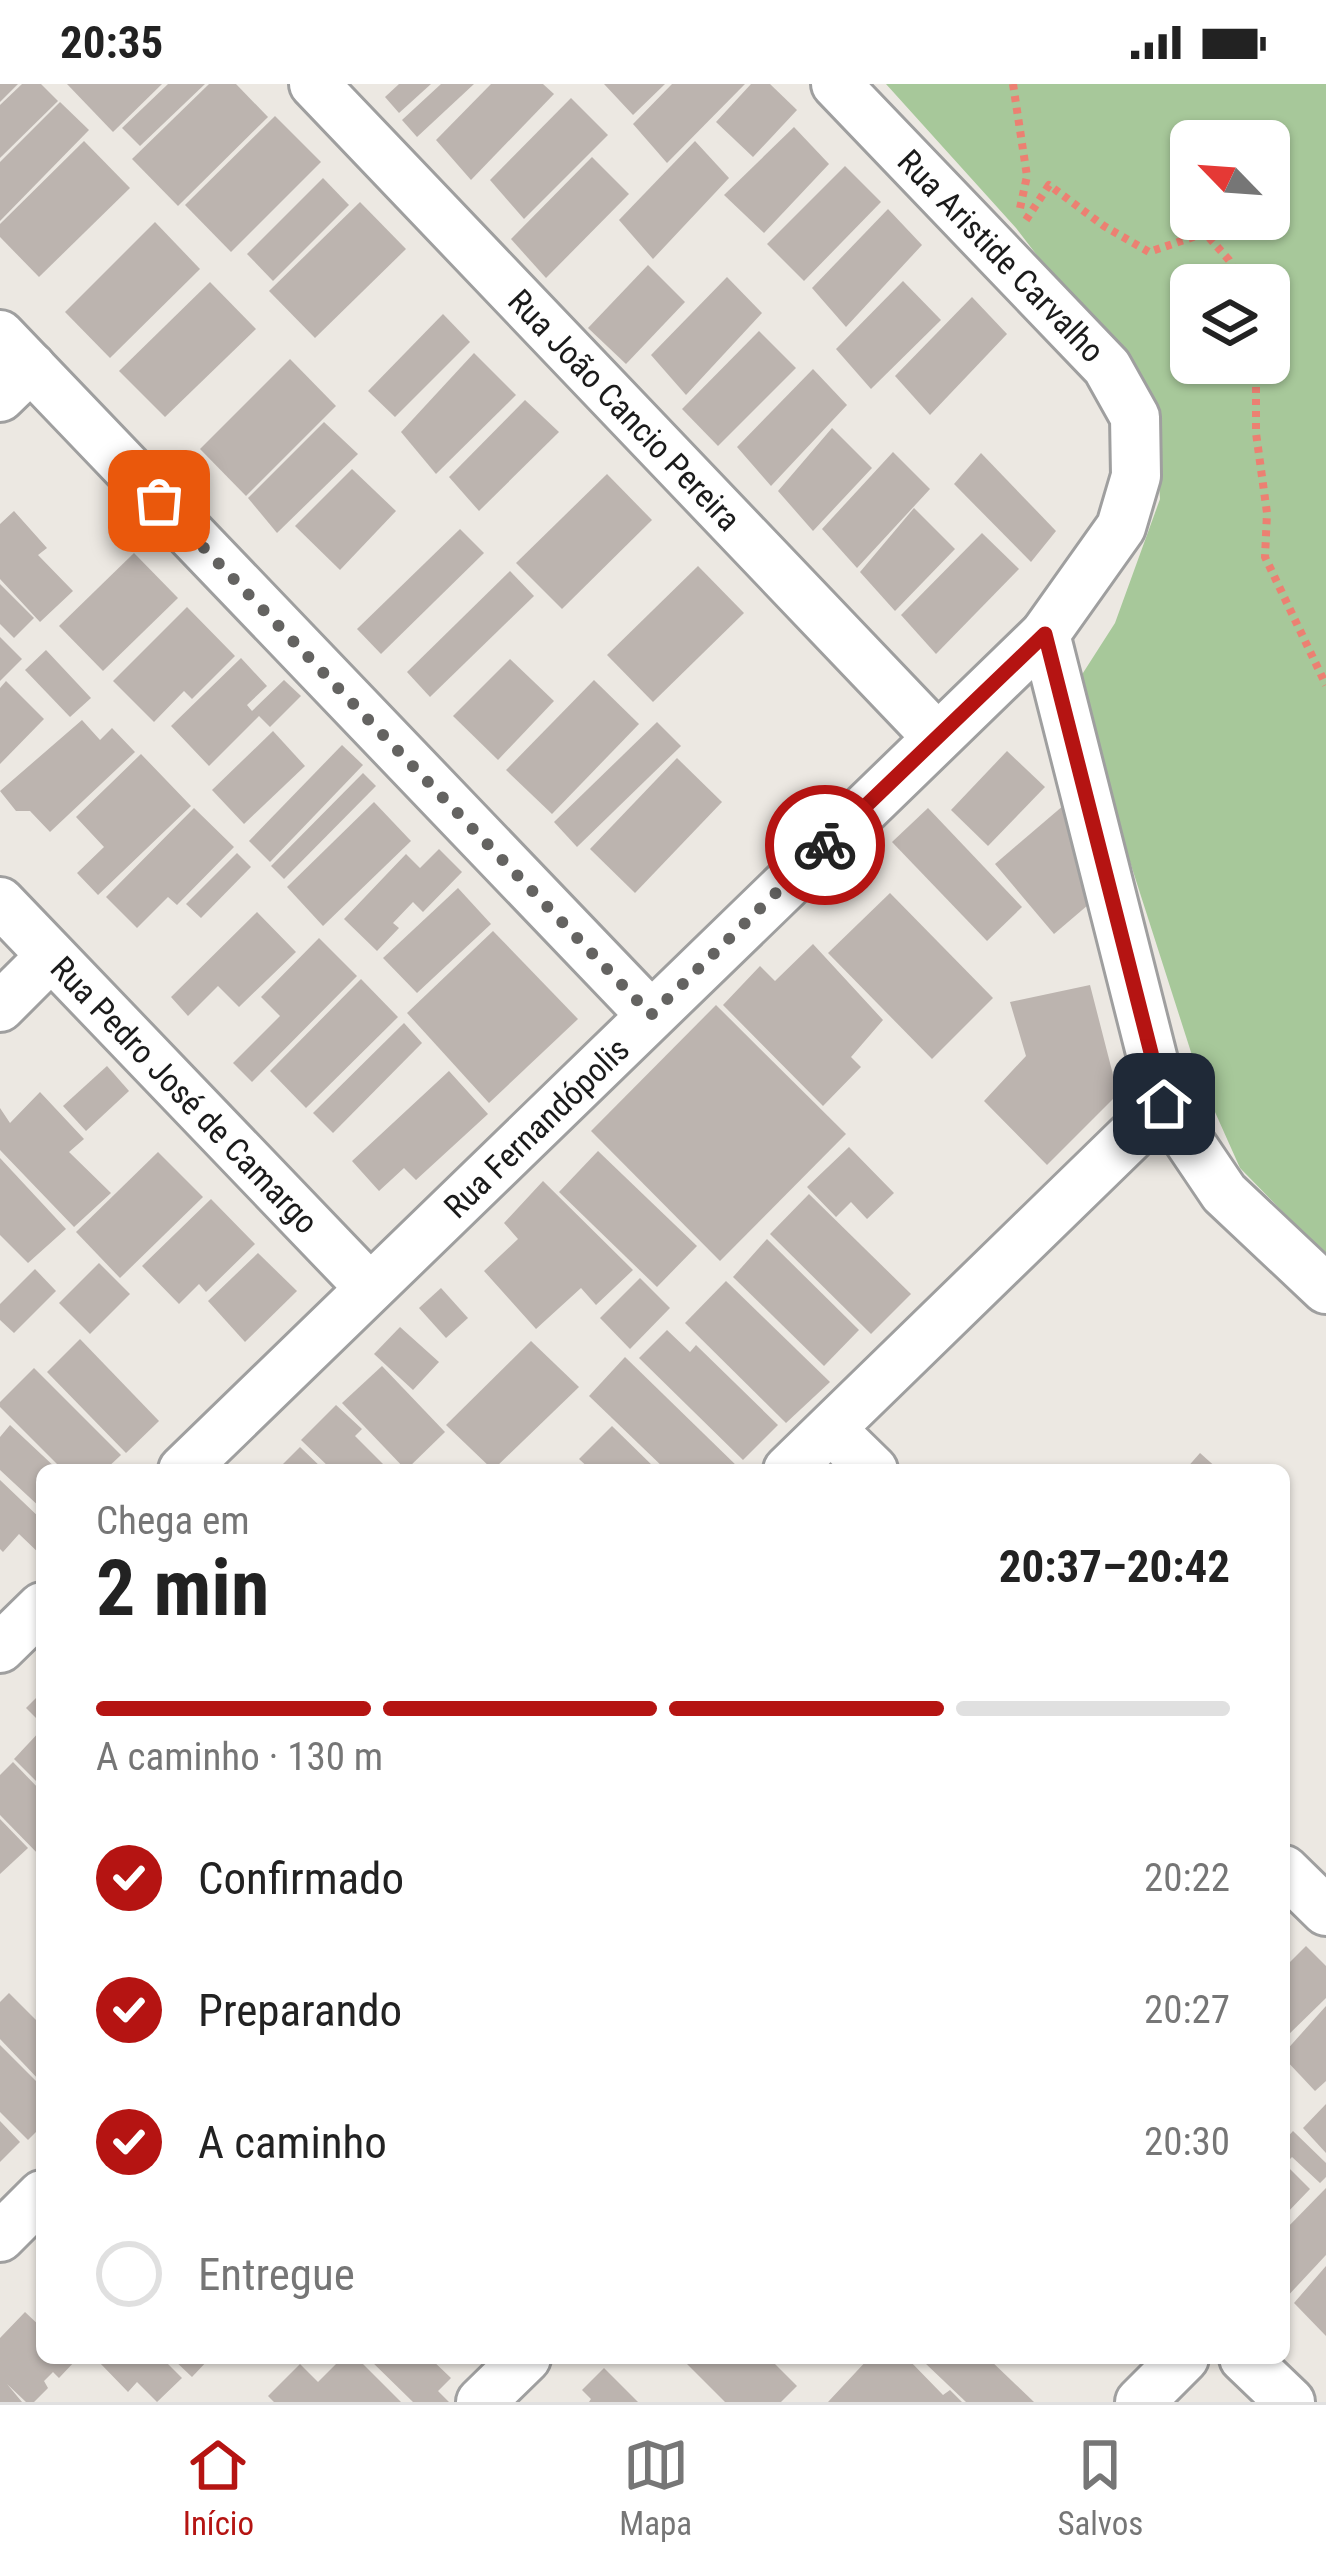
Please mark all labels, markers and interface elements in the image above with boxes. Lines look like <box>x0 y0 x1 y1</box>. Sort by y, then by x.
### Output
text: 20:35 <box>60 16 163 69</box>
north arrow <box>1170 120 1290 240</box>
map controls <box>1170 120 1290 384</box>
street label: Rua Aristide Carvalho <box>890 142 1112 370</box>
button: layers <box>1170 264 1290 384</box>
street label: Rua João Cancio Pereira <box>501 281 749 538</box>
pin <box>108 450 210 552</box>
icon: bag <box>126 468 192 534</box>
courier <box>765 785 885 905</box>
icon: bike <box>792 812 858 878</box>
street label: Rua Pedro José de Camargo <box>43 948 326 1241</box>
street label: Rua Fernandópolis <box>436 1029 637 1226</box>
pin <box>1113 1053 1215 1155</box>
icon: home <box>1131 1071 1197 1137</box>
text: Chega em <box>96 1498 250 1544</box>
text: 20:37–20:42 <box>999 1540 1230 1593</box>
text: 2 min <box>96 1543 269 1634</box>
text: A caminho · 130 m <box>96 1734 383 1780</box>
icon: check <box>96 1845 162 1911</box>
text: Confirmado <box>198 1852 404 1905</box>
text: 20:22 <box>1144 1855 1230 1901</box>
icon: check <box>96 1977 162 2043</box>
text: Preparando <box>198 1984 402 2037</box>
text: 20:27 <box>1144 1987 1230 2033</box>
icon: check <box>96 2109 162 2175</box>
text: A caminho <box>198 2116 387 2169</box>
text: 20:30 <box>1144 2119 1230 2165</box>
text: Entregue <box>198 2248 355 2301</box>
tab: Início <box>183 2432 254 2543</box>
tab: Mapa <box>619 2432 692 2543</box>
tab: Salvos <box>1057 2432 1143 2543</box>

